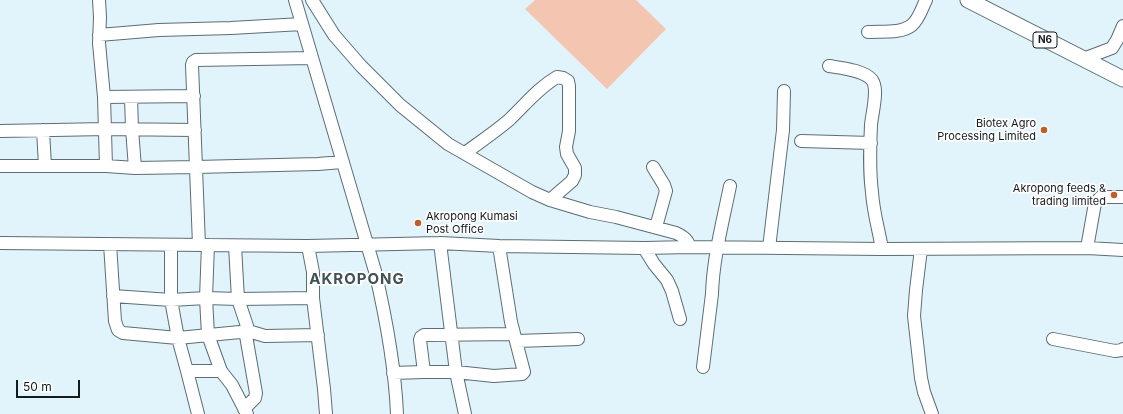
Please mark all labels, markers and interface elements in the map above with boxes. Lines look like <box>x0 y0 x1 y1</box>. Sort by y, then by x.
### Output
road number: N6 <box>1033 32 1057 48</box>
place label: Biotex Agro Processing Limited <box>937 117 1036 143</box>
marker: Biotex Agro Processing Limited <box>1039 125 1049 135</box>
place label: Akropong feeds & trading limited <box>1013 182 1106 208</box>
marker: Akropong feeds & trading limited <box>1109 190 1119 200</box>
place label: Akropong Kumasi Post Office <box>426 210 518 236</box>
marker: Akropong Kumasi Post Office <box>413 218 423 228</box>
district label: AKROPONG <box>309 270 405 288</box>
scale bar <box>18 372 82 398</box>
text: 50 m <box>23 379 52 394</box>

